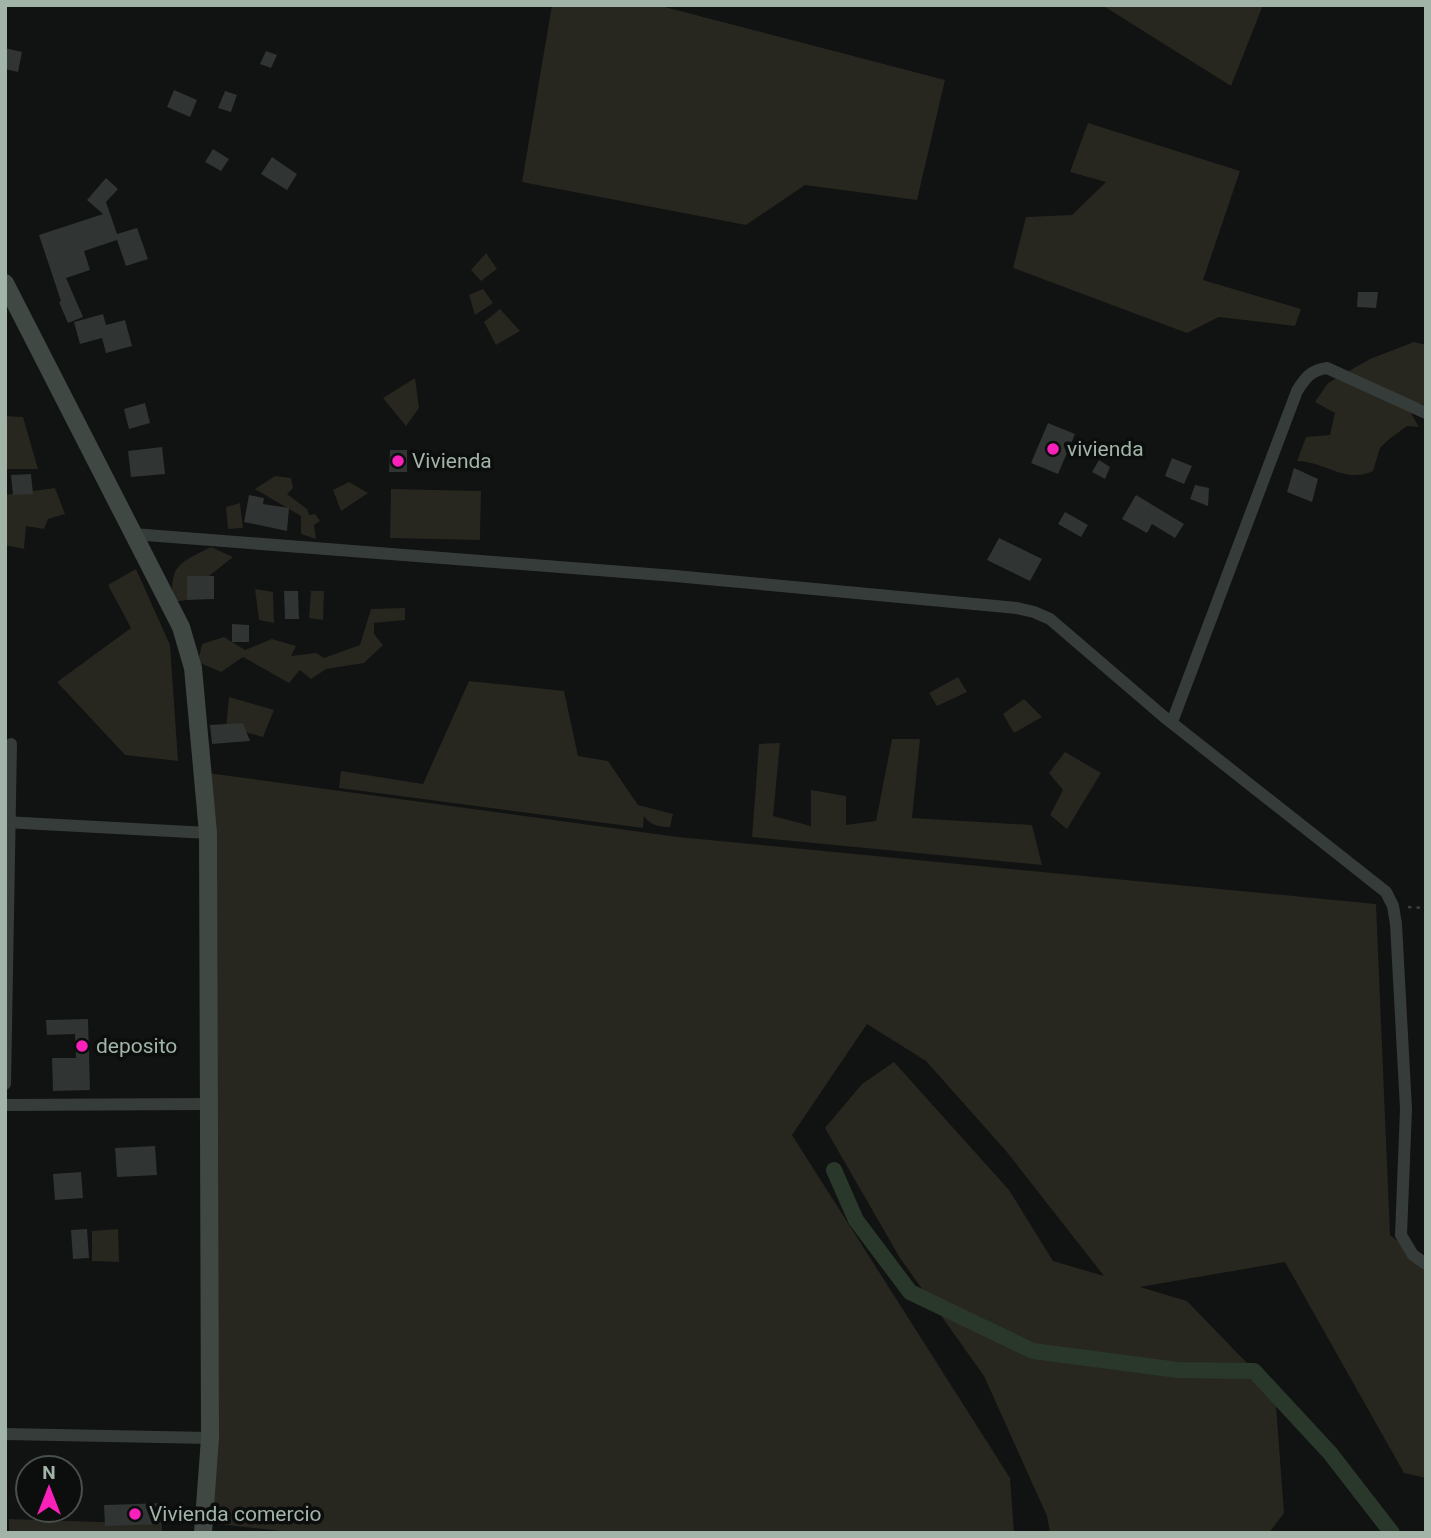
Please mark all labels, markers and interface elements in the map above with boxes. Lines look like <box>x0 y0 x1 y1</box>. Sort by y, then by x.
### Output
place label: vivienda <box>1067 437 1144 461</box>
marker: vivienda <box>1045 441 1061 457</box>
place label: Vivienda <box>412 449 492 473</box>
marker: Vivienda <box>390 453 406 469</box>
place label: deposito <box>96 1034 177 1058</box>
marker: deposito <box>74 1038 90 1054</box>
north arrow <box>14 1454 84 1524</box>
text: N <box>42 1461 56 1484</box>
place label: Vivienda comercio <box>149 1502 322 1526</box>
marker: Vivienda comercio <box>127 1506 143 1522</box>

